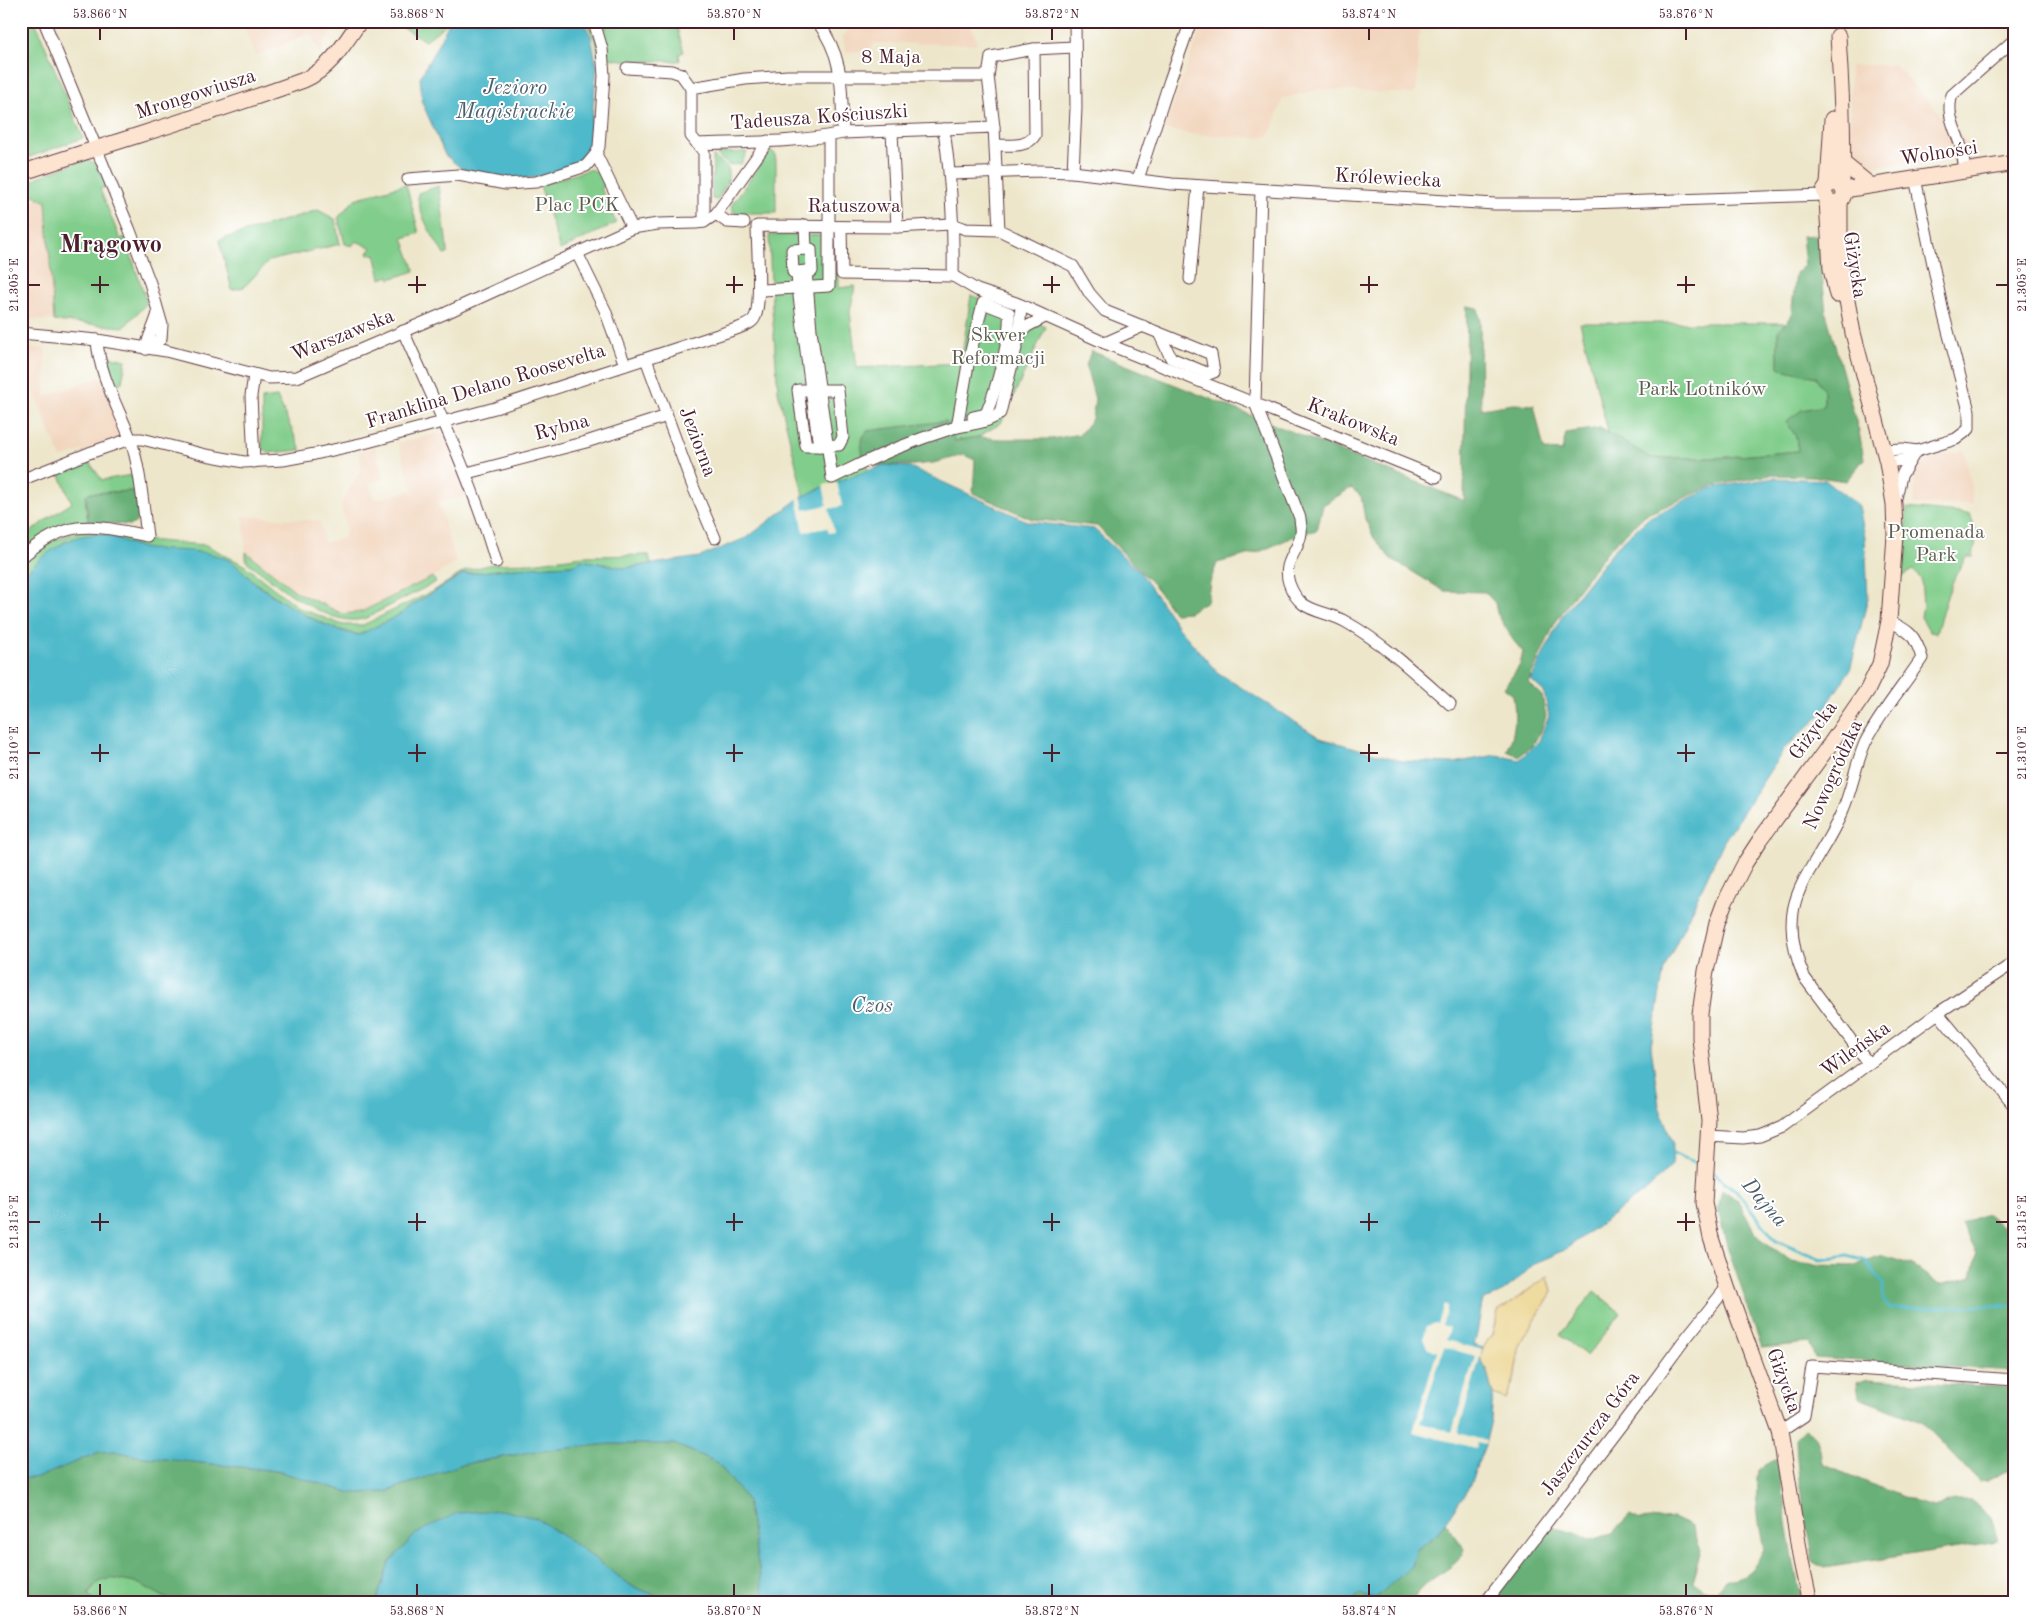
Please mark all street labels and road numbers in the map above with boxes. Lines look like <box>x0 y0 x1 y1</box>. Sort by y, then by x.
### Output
street label: 8 Maja <box>861 48 921 68</box>
street label: Mrongowiusza <box>133 66 259 124</box>
street label: Tadeusza Kościuszki <box>729 102 909 134</box>
street label: Wolności <box>1899 138 1979 170</box>
street label: Królewiecka <box>1334 166 1442 192</box>
street label: Ratuszowa <box>807 197 901 217</box>
street label: Giżycka <box>1839 230 1869 300</box>
street label: Warszawska <box>289 306 397 366</box>
street label: Franklina Delano Roosevelta <box>364 341 608 433</box>
street label: Krakowska <box>1304 395 1402 451</box>
street label: Jeziorna <box>675 404 719 480</box>
street label: Rybna <box>532 411 592 445</box>
street label: Giżycka <box>1786 698 1842 764</box>
street label: Nowogródzka <box>1801 717 1867 833</box>
street label: Wileńska <box>1818 1018 1894 1082</box>
street label: Giżycka <box>1762 1346 1804 1416</box>
street label: Jaszczurcza Góra <box>1538 1368 1644 1500</box>

